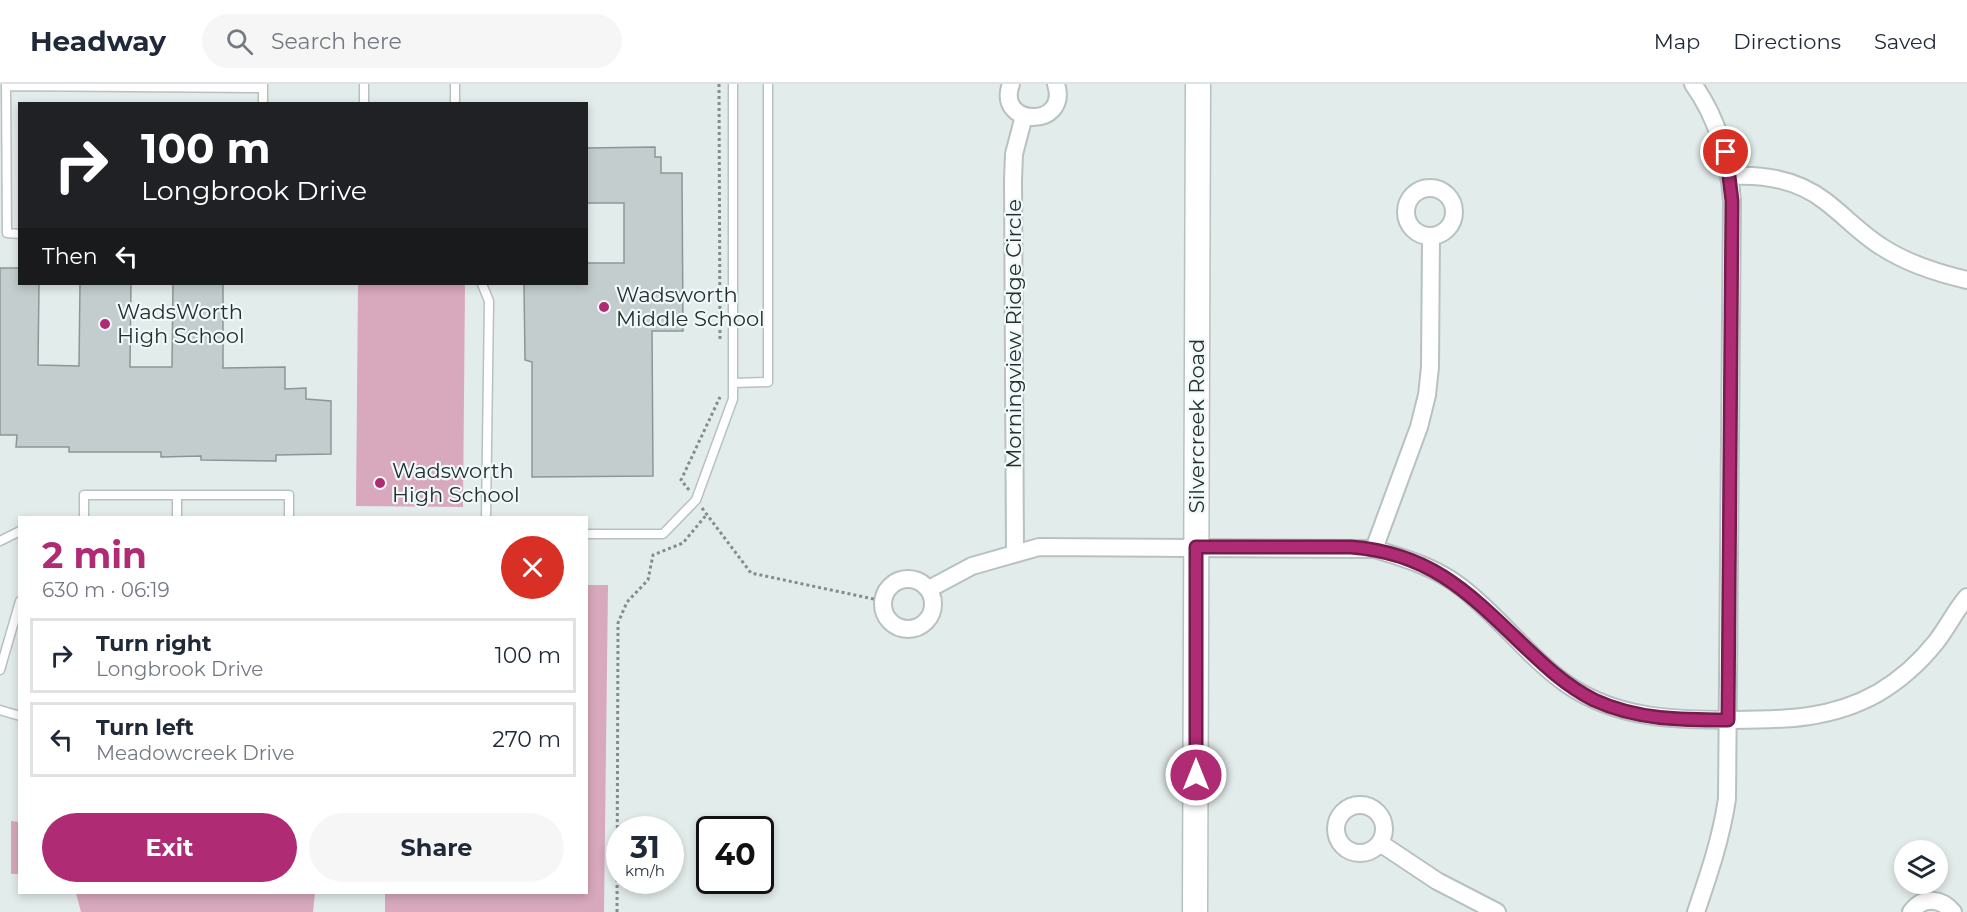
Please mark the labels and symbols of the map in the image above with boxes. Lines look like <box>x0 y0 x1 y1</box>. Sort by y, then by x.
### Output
pin <box>1700 126 1751 177</box>
street label: Morningview Ridge Circle <box>1001 199 1026 469</box>
place label: Wadsworth Middle School <box>616 282 765 331</box>
place label: WadsWorth High School <box>117 299 245 348</box>
marker: Wadsworth Middle School <box>597 300 611 314</box>
marker: WadsWorth High School <box>98 317 112 331</box>
street label: Silvercreek Road <box>1184 339 1209 513</box>
place label: Wadsworth High School <box>392 458 520 507</box>
marker: Wadsworth High School <box>373 476 387 490</box>
position arrow <box>1164 743 1228 807</box>
speed limit sign: 40 <box>696 816 774 894</box>

